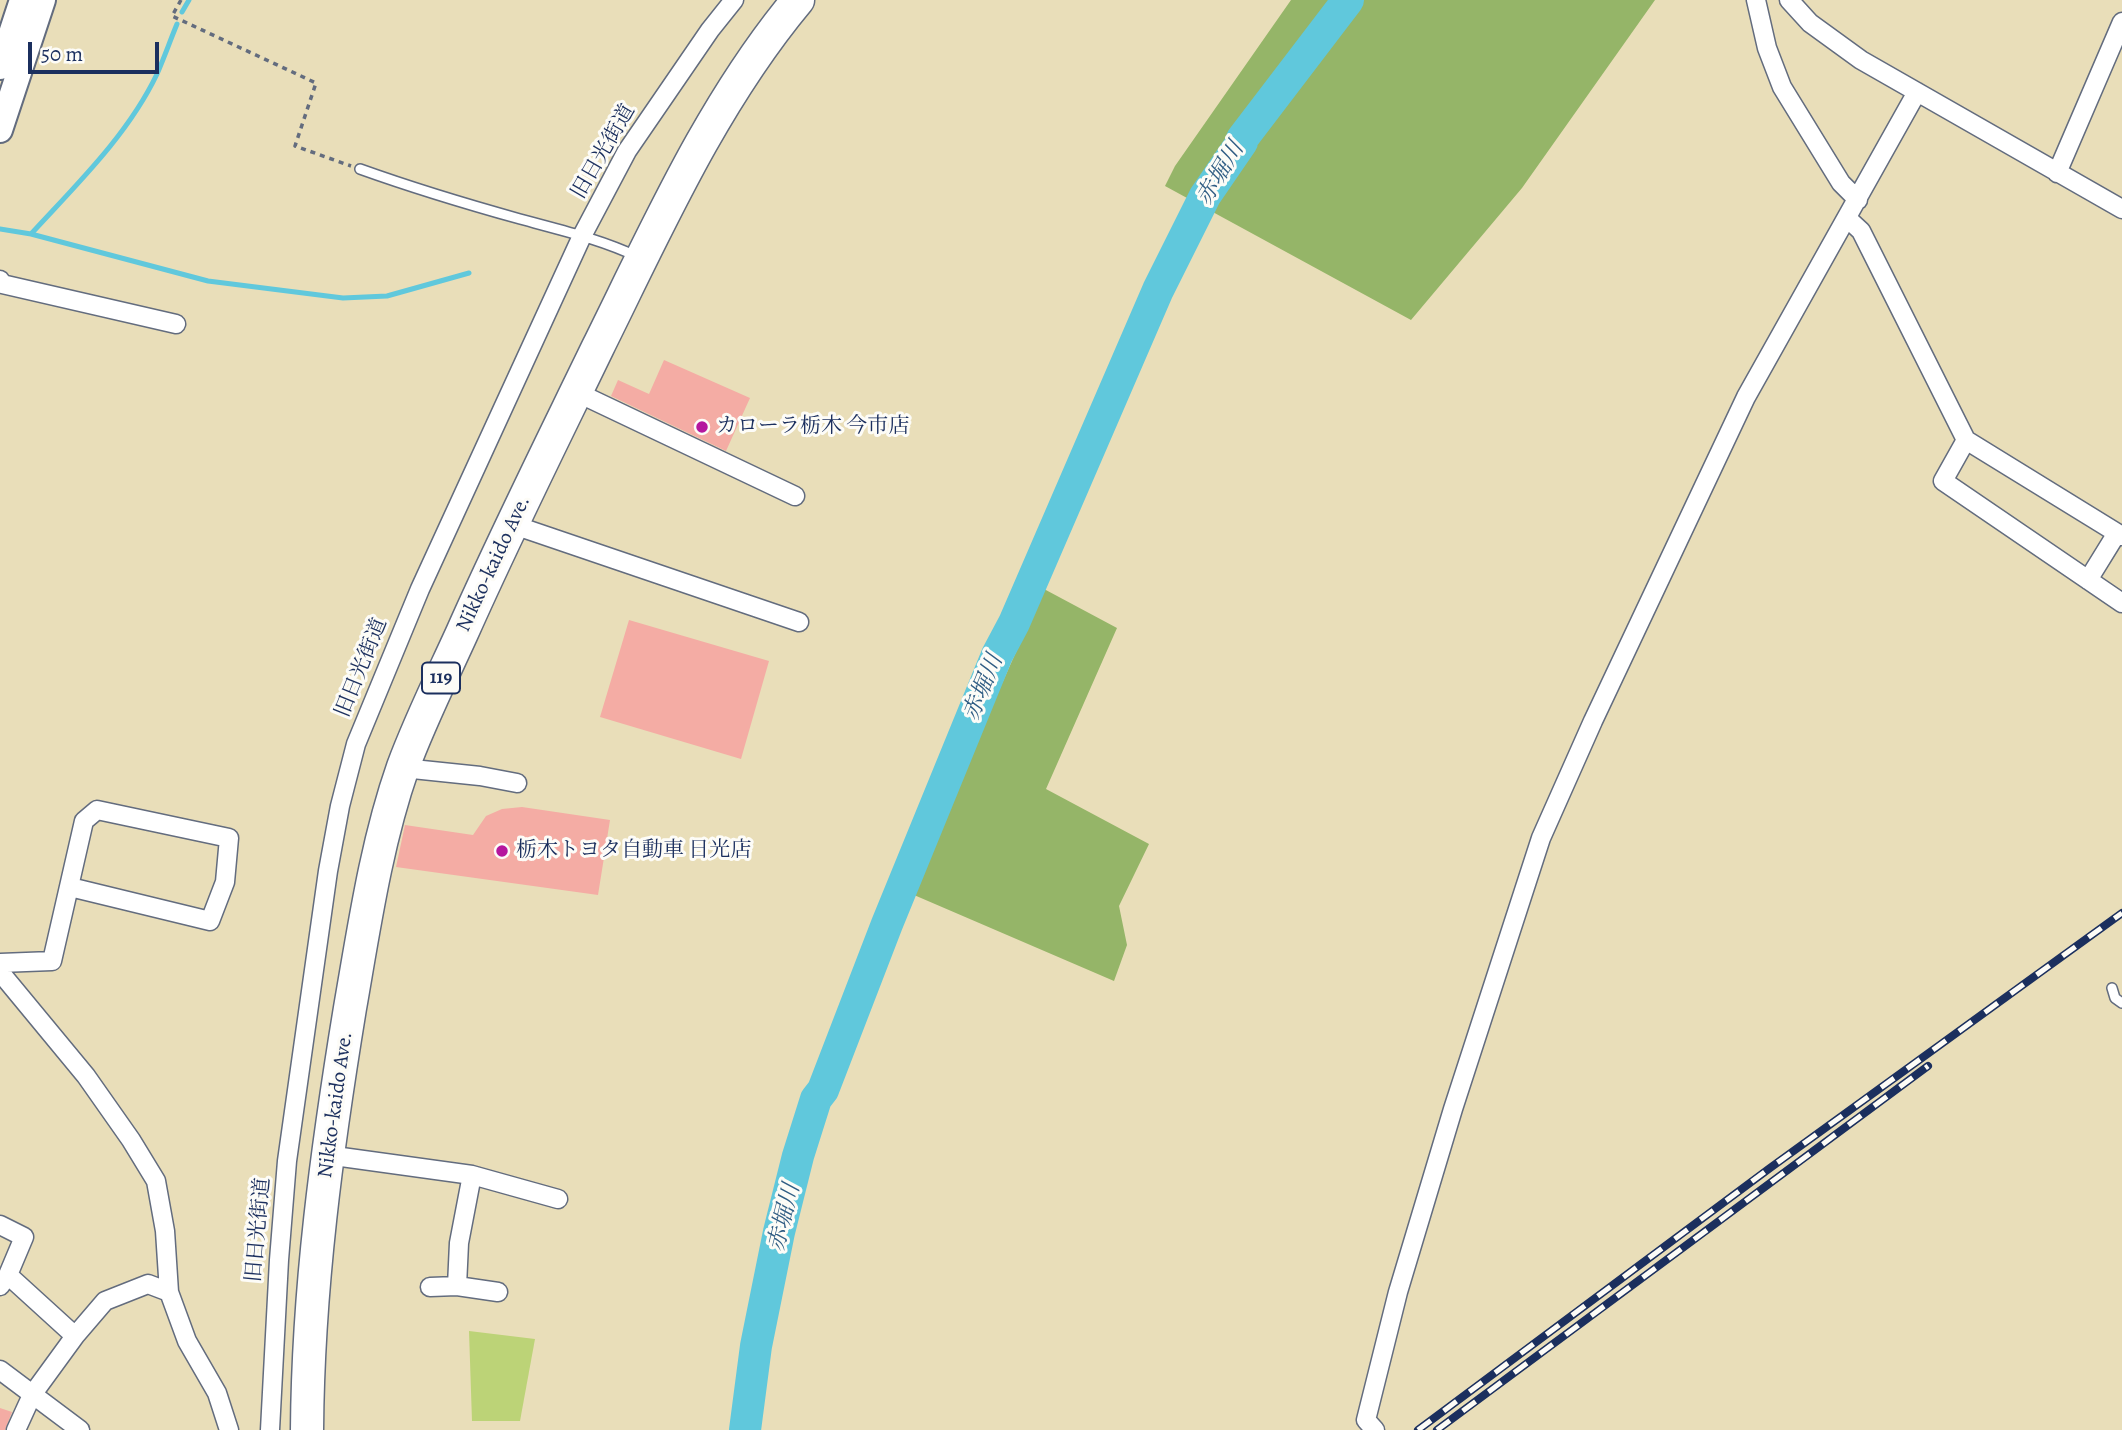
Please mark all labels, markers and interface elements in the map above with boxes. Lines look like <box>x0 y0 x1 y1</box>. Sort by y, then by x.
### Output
scale bar <box>32 28 163 72</box>
text: 50 m <box>41 40 83 68</box>
street label: 旧日光街道 <box>567 100 641 204</box>
water label: 赤堀川 <box>1191 137 1251 211</box>
place label: カローラ栃木 今市店 <box>716 414 909 440</box>
marker: カローラ栃木 今市店 <box>694 419 710 435</box>
street label: Nikko-kaido Ave. <box>451 492 537 636</box>
street label: 旧日光街道 <box>331 615 393 721</box>
water label: 赤堀川 <box>958 651 1010 725</box>
road number: 119 <box>422 663 460 694</box>
place label: 栃木トヨタ自動車 日光店 <box>516 838 751 864</box>
marker: 栃木トヨタ自動車 日光店 <box>494 843 510 859</box>
street label: Nikko-kaido Ave. <box>313 1030 359 1180</box>
street label: 旧日光街道 <box>242 1177 276 1283</box>
water label: 赤堀川 <box>763 1181 807 1255</box>

